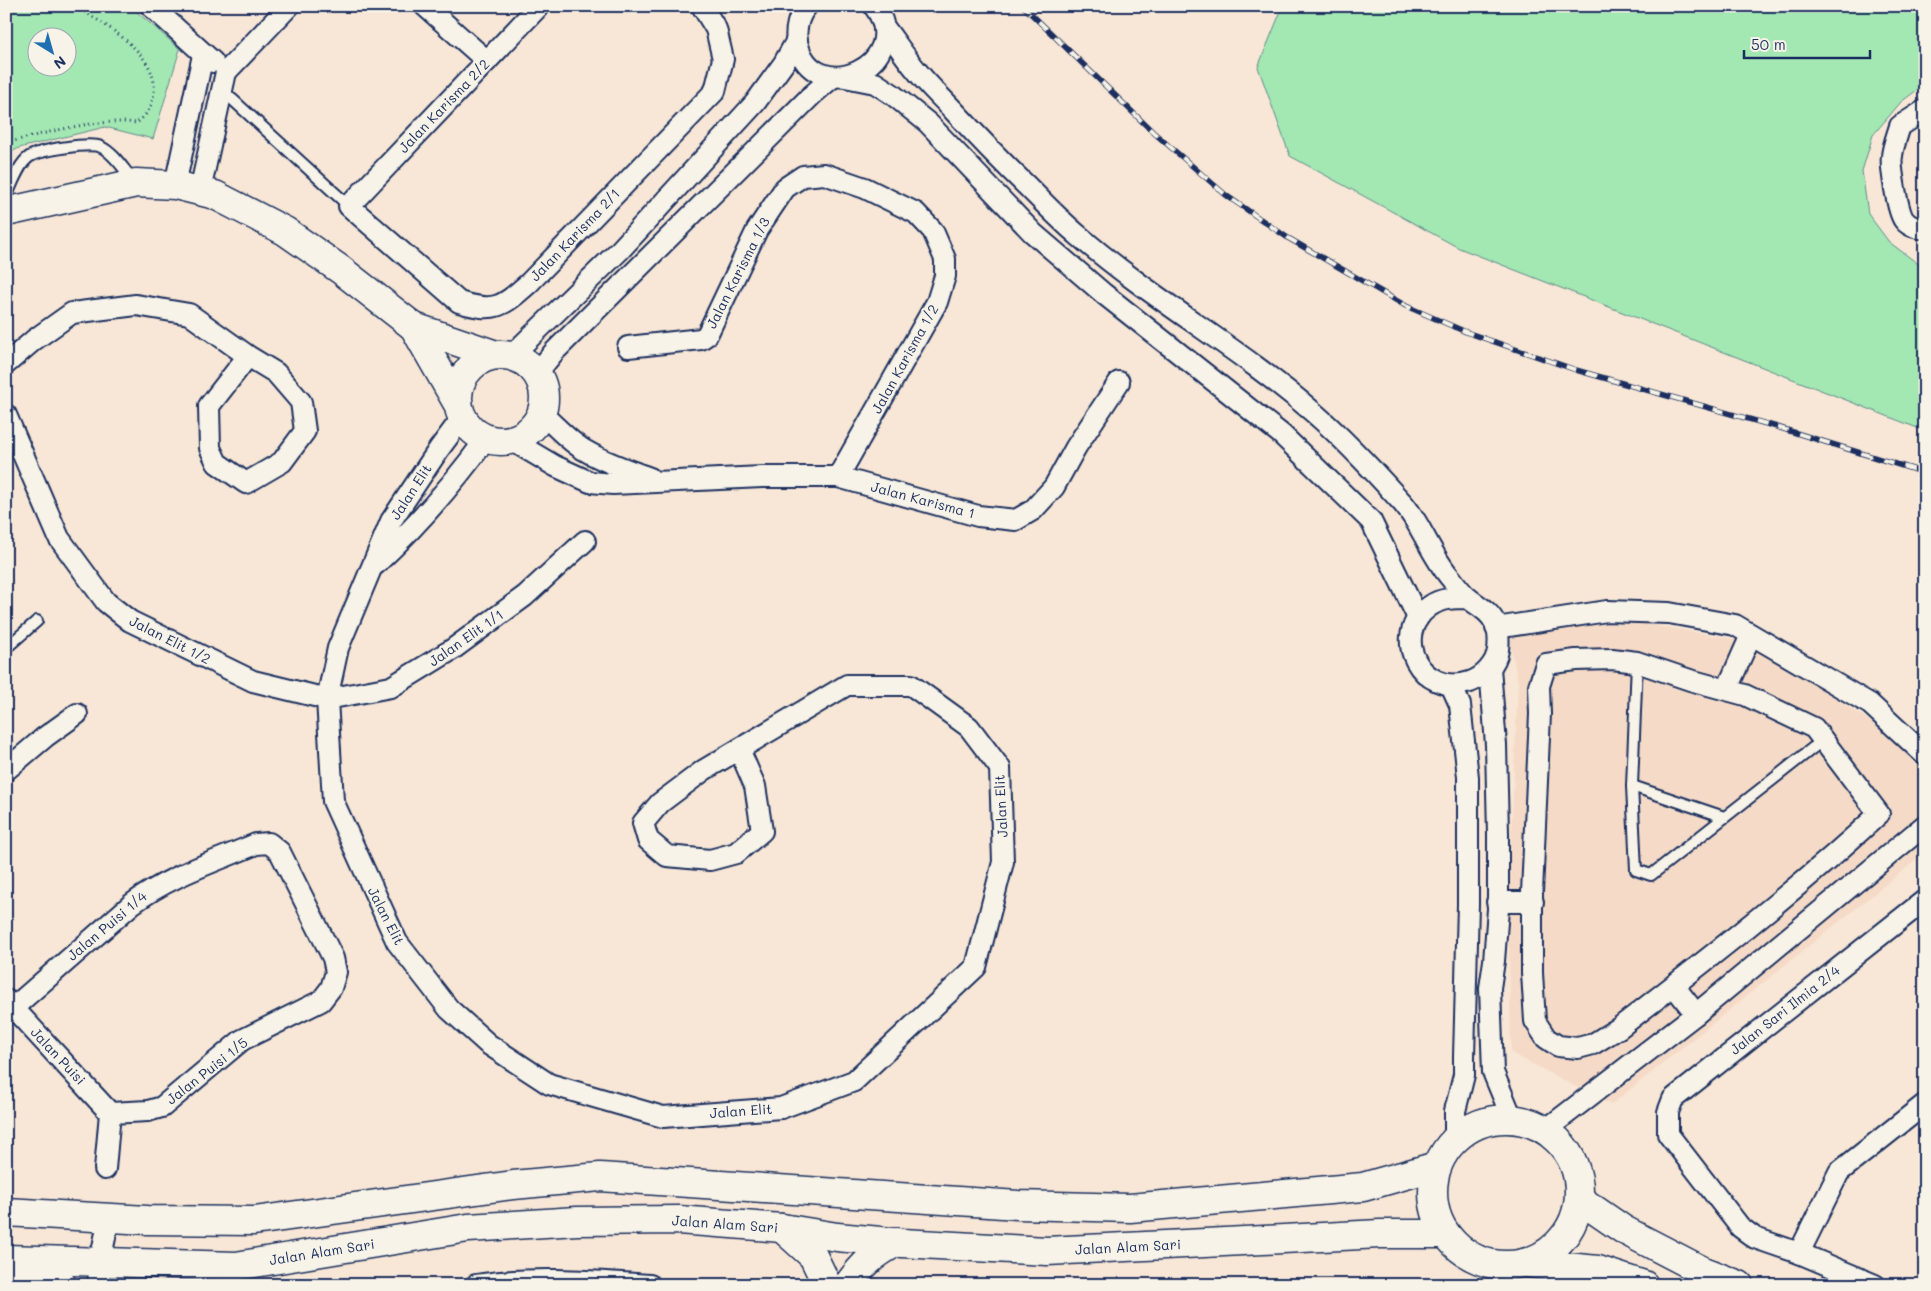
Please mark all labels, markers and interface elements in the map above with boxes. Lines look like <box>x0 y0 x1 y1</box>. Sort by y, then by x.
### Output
north arrow <box>28 28 78 78</box>
scale bar <box>1744 28 1870 60</box>
text: 50 m <box>1751 34 1786 54</box>
text: N <box>50 52 70 74</box>
street label: Jalan Karisma 2/2 <box>394 55 493 157</box>
street label: Jalan Karisma 2/1 <box>525 184 624 285</box>
street label: Jalan Karisma 1/3 <box>701 214 774 332</box>
street label: Jalan Karisma 1/2 <box>867 301 942 417</box>
street label: Jalan Elit <box>385 460 436 523</box>
street label: Jalan Karisma 1 <box>869 477 977 523</box>
street label: Jalan Elit 1/1 <box>425 605 507 670</box>
street label: Jalan Elit 1/2 <box>126 611 214 668</box>
street label: Jalan Elit <box>989 774 1012 838</box>
street label: Jalan Elit <box>364 883 409 948</box>
street label: Jalan Puisi 1/4 <box>63 886 151 965</box>
street label: Jalan Sari Ilmia 2/4 <box>1726 960 1844 1059</box>
street label: Jalan Puisi <box>27 1023 90 1089</box>
street label: Jalan Puisi 1/5 <box>162 1033 251 1108</box>
street label: Jalan Elit <box>709 1099 773 1122</box>
street label: Jalan Alam Sari <box>671 1210 779 1237</box>
street label: Jalan Alam Sari <box>268 1234 376 1269</box>
street label: Jalan Alam Sari <box>1074 1234 1182 1259</box>

